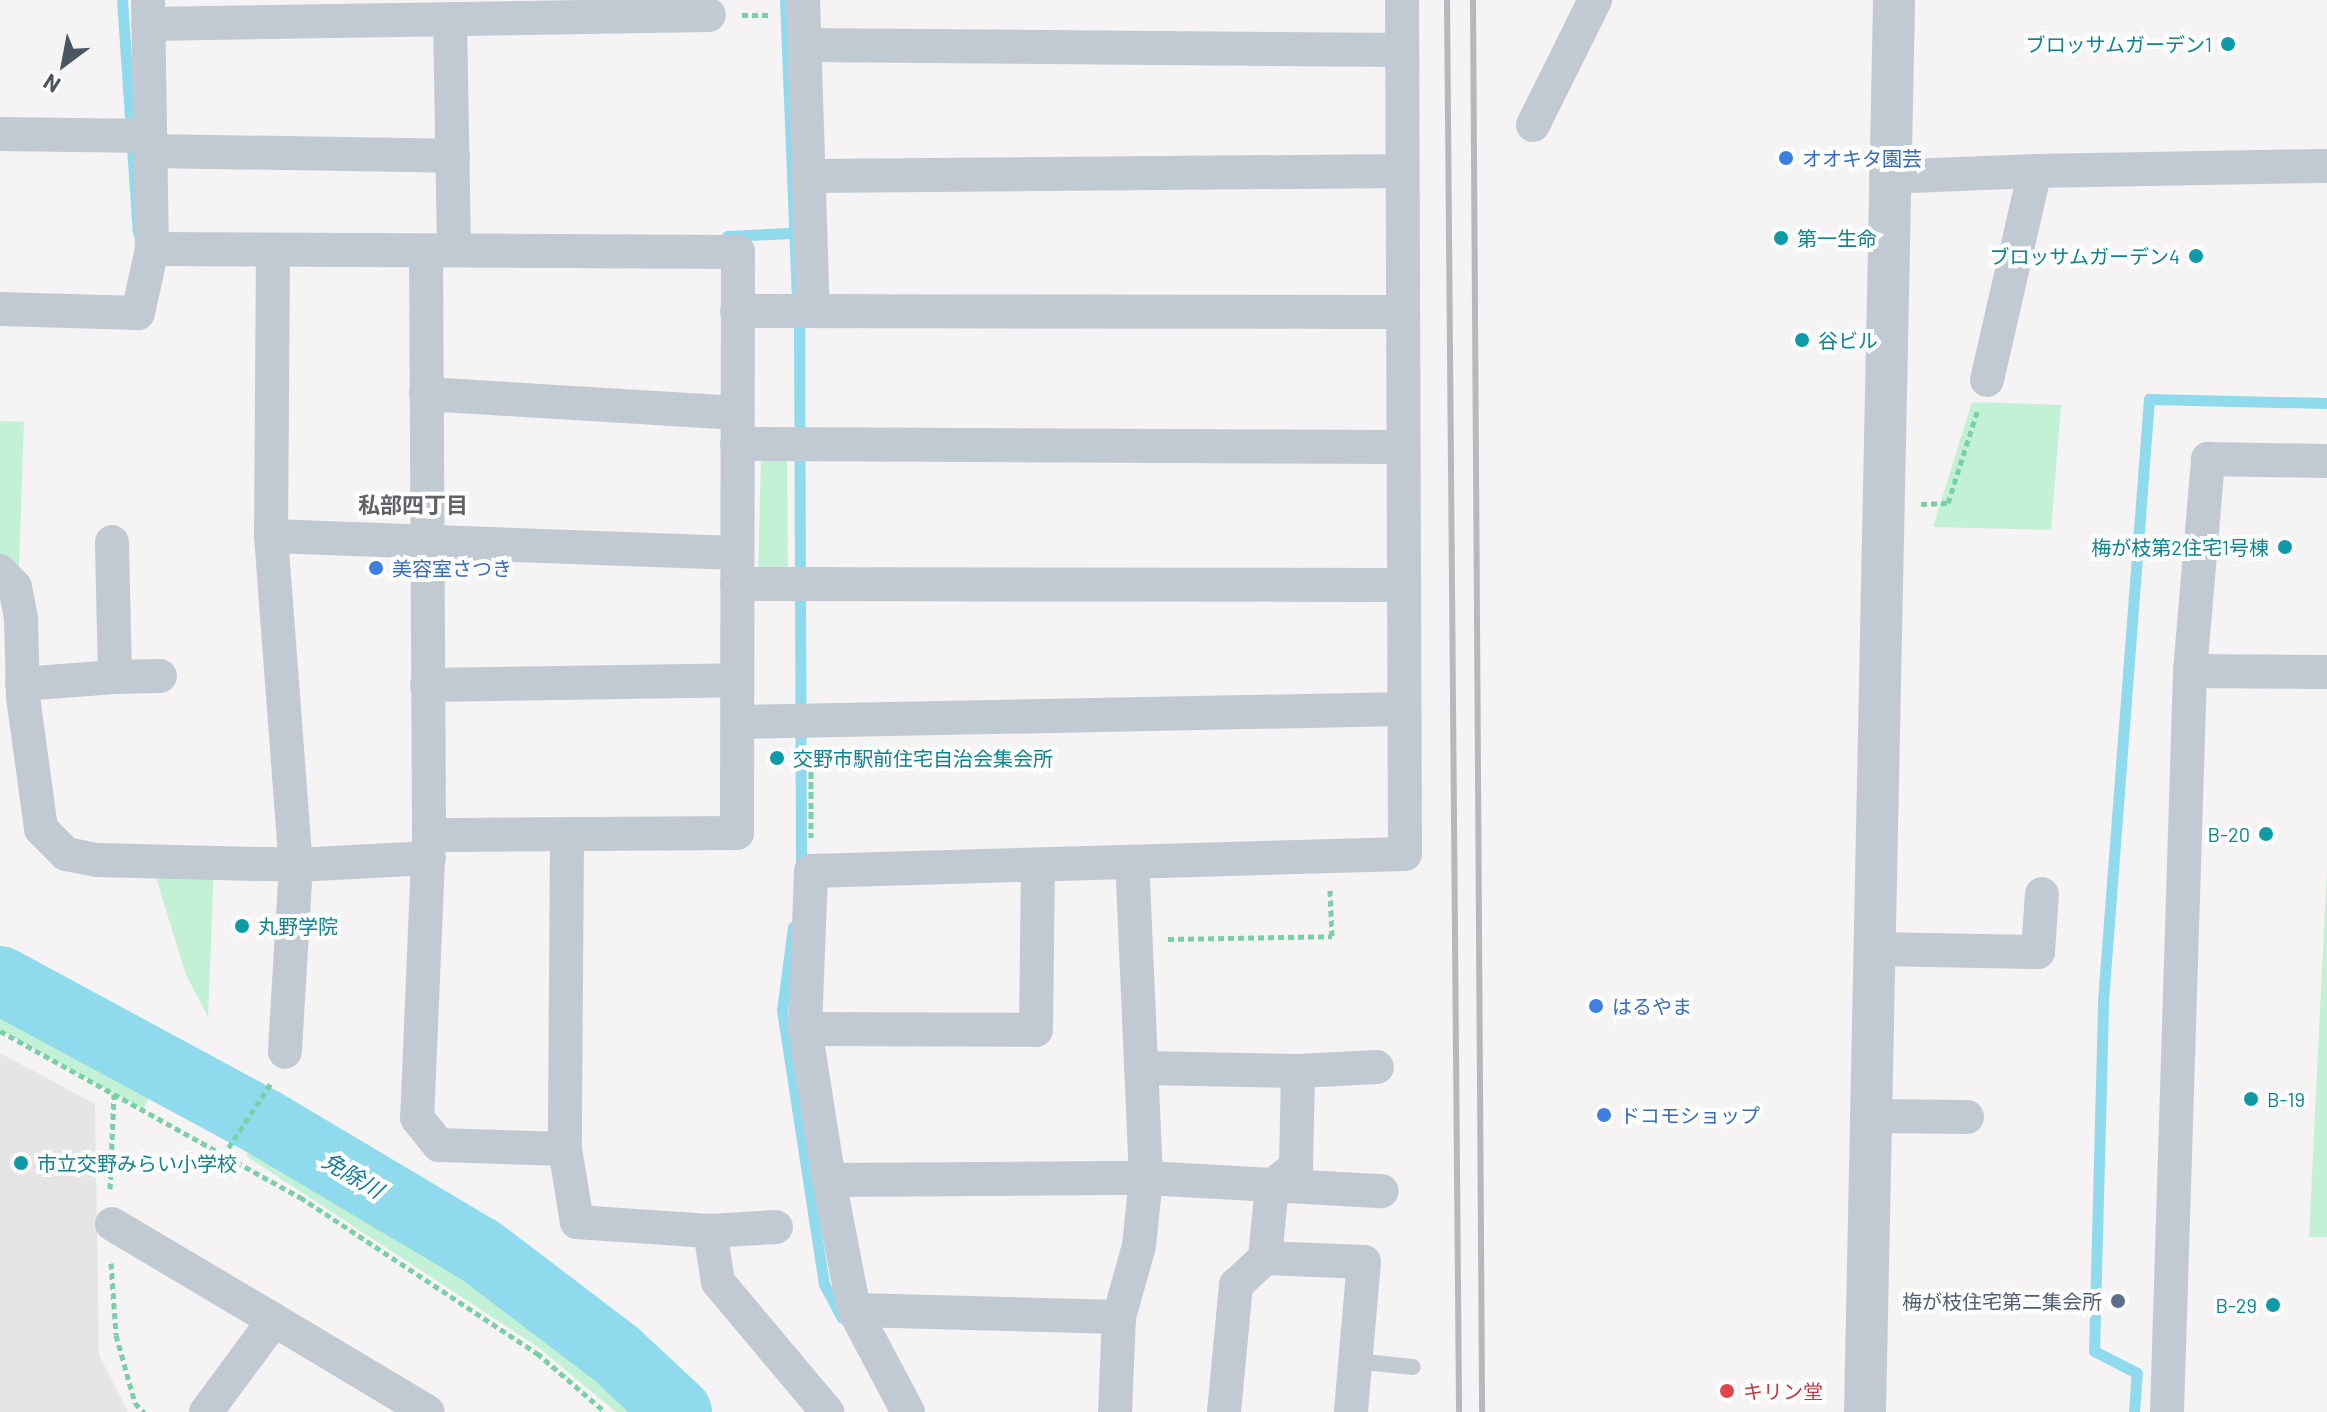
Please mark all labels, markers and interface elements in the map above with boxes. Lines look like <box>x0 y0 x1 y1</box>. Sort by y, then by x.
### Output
north arrow <box>24 24 104 104</box>
place label: ブロッサムガーデン1 <box>2025 32 2212 56</box>
marker: ブロッサムガーデン1 <box>2219 35 2237 53</box>
text: N <box>38 69 64 99</box>
place label: オオキタ園芸 <box>1802 146 1922 170</box>
marker: オオキタ園芸 <box>1777 149 1795 167</box>
place label: 第一生命 <box>1797 226 1877 250</box>
marker: 第一生命 <box>1772 229 1790 247</box>
place label: ブロッサムガーデン4 <box>1989 244 2180 268</box>
marker: ブロッサムガーデン4 <box>2187 247 2205 265</box>
place label: 谷ビル <box>1818 328 1878 352</box>
marker: 谷ビル <box>1793 331 1811 349</box>
district label: 私部四丁目 <box>358 492 468 518</box>
place label: 梅が枝第2住宅1号棟 <box>2091 535 2269 559</box>
marker: 梅が枝第2住宅1号棟 <box>2276 538 2294 556</box>
place label: 美容室さつき <box>392 556 512 580</box>
marker: 美容室さつき <box>367 559 385 577</box>
place label: 交野市駅前住宅自治会集会所 <box>793 746 1053 770</box>
marker: 交野市駅前住宅自治会集会所 <box>768 749 786 767</box>
place label: B-20 <box>2208 822 2250 846</box>
marker: B-20 <box>2257 825 2275 843</box>
place label: 丸野学院 <box>258 914 338 938</box>
marker: 丸野学院 <box>233 917 251 935</box>
place label: はるやま <box>1612 994 1692 1018</box>
marker: はるやま <box>1587 997 1605 1015</box>
place label: B-19 <box>2267 1087 2305 1111</box>
marker: B-19 <box>2242 1090 2260 1108</box>
place label: ドコモショップ <box>1620 1103 1760 1127</box>
marker: ドコモショップ <box>1595 1106 1613 1124</box>
water label: 免除川 <box>318 1147 388 1203</box>
place label: 市立交野みらい小学校 <box>37 1151 237 1175</box>
marker: 市立交野みらい小学校 <box>12 1154 30 1172</box>
place label: 梅が枝住宅第二集会所 <box>1902 1289 2102 1313</box>
marker: 梅が枝住宅第二集会所 <box>2109 1292 2127 1310</box>
place label: B-29 <box>2215 1293 2257 1317</box>
marker: B-29 <box>2264 1296 2282 1314</box>
place label: キリン堂 <box>1743 1379 1823 1403</box>
marker: キリン堂 <box>1718 1382 1736 1400</box>

